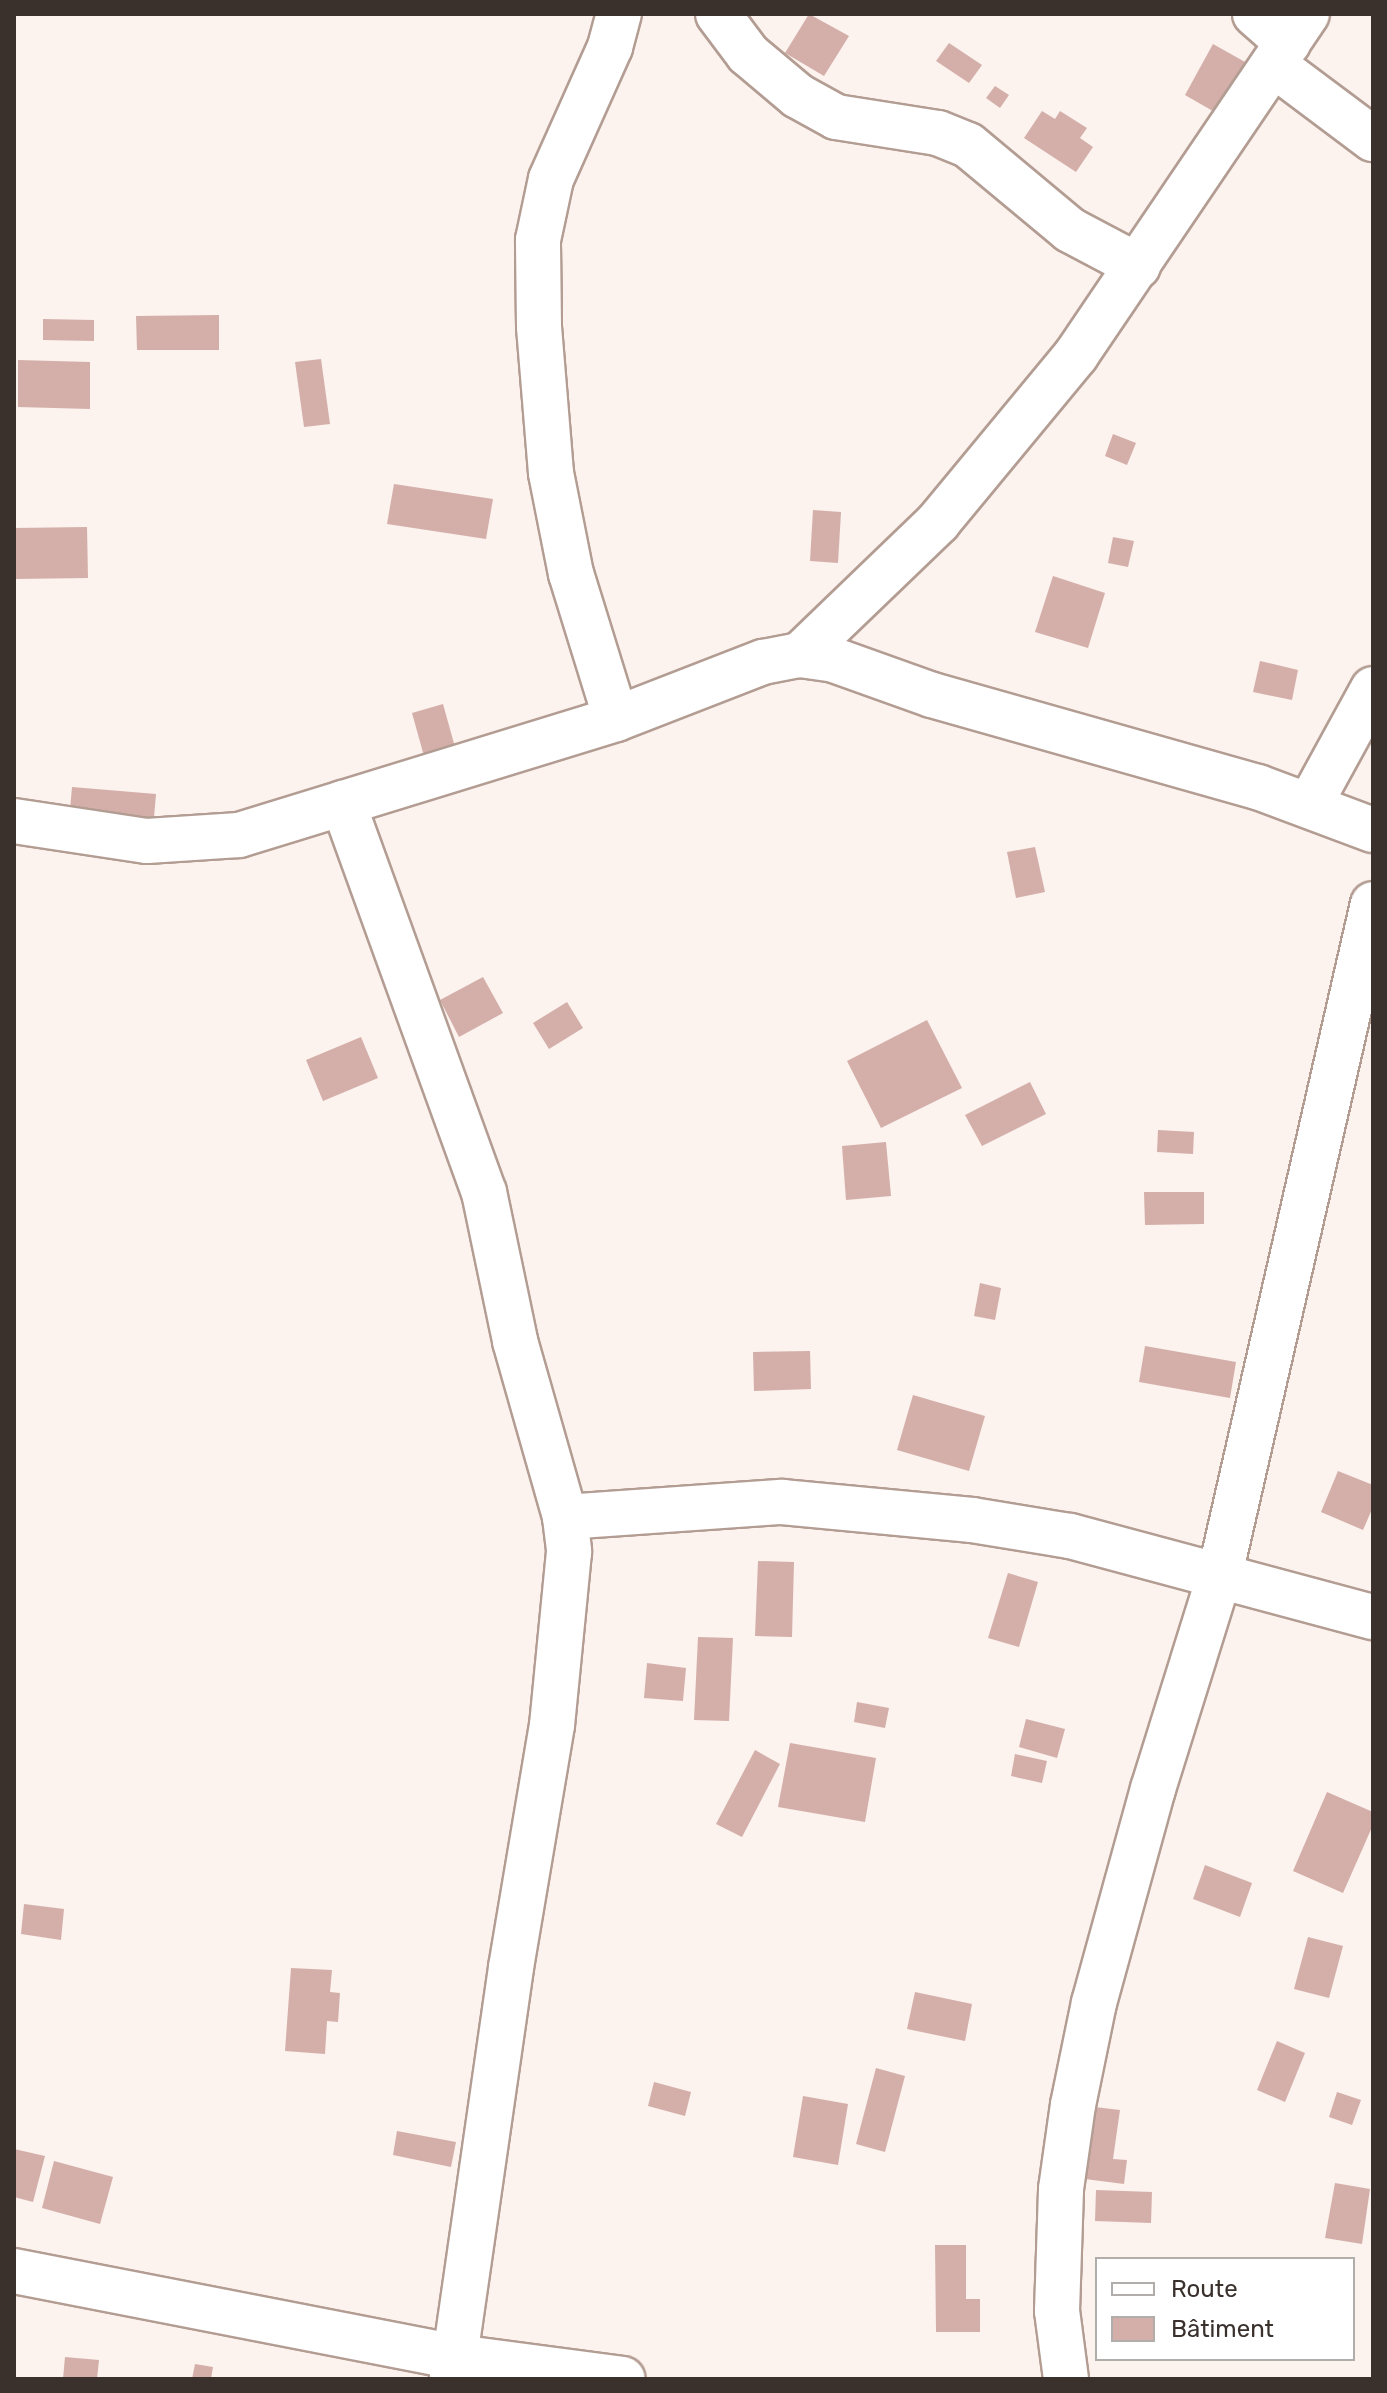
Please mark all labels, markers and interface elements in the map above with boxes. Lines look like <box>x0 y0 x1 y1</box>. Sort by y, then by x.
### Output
legend <box>1095 2257 1355 2361</box>
text: Route <box>1171 2275 1238 2303</box>
text: Bâtiment <box>1171 2315 1274 2343</box>

